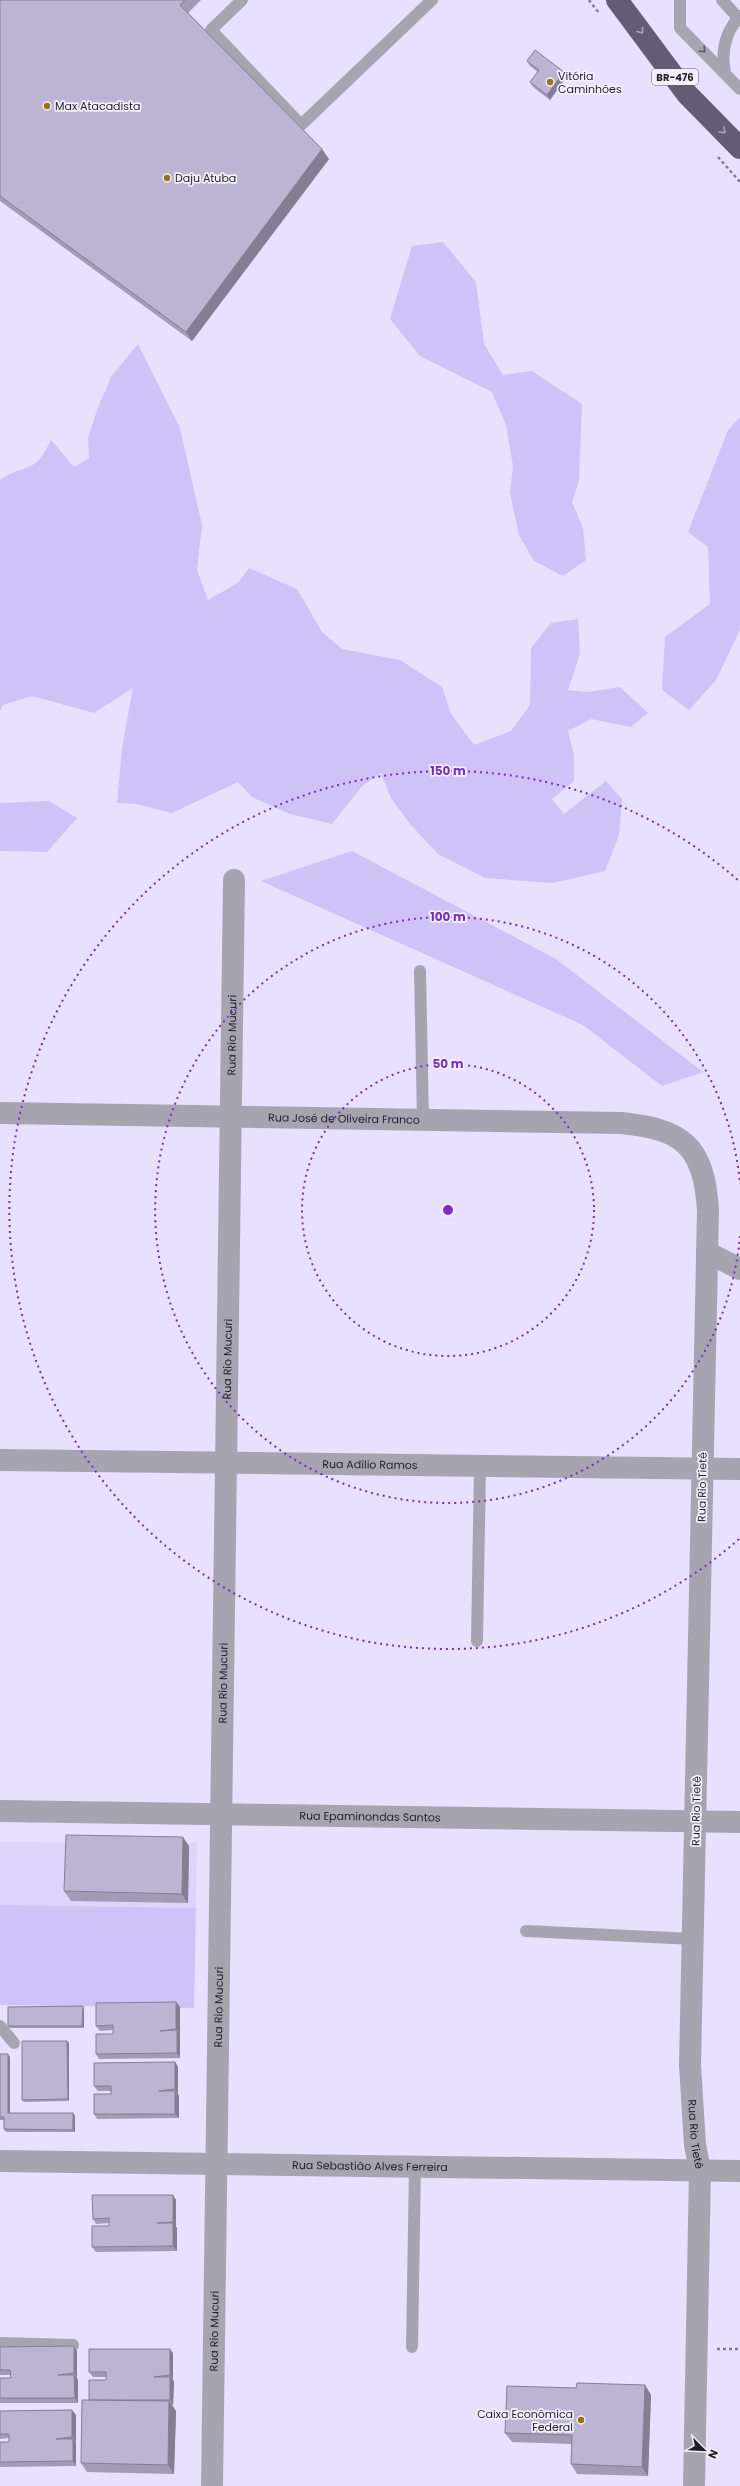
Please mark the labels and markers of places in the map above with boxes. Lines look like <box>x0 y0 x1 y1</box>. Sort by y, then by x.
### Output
place label: Vitória Caminhões <box>558 68 622 97</box>
marker: Vitória Caminhões <box>545 77 555 87</box>
place label: Max Atacadista <box>55 98 140 114</box>
marker: Max Atacadista <box>42 101 52 111</box>
place label: Daju Atuba <box>175 170 236 186</box>
marker: Daju Atuba <box>162 173 172 183</box>
centre of rings <box>441 1203 455 1217</box>
place label: Caixa Econômica Federal <box>477 2406 573 2435</box>
marker: Caixa Econômica Federal <box>576 2415 586 2425</box>

